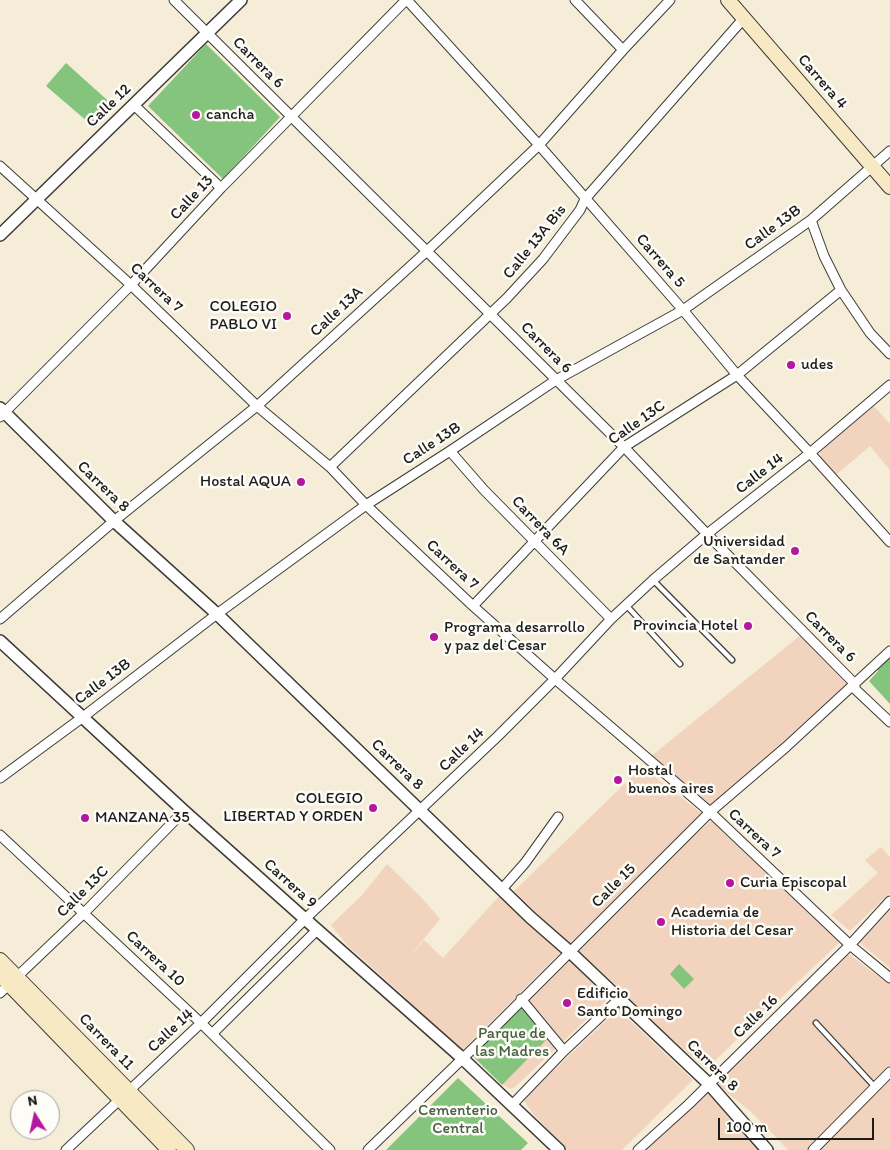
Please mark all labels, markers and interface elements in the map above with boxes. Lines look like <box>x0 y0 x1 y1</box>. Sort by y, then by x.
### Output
street label: Carrera 6 <box>228 33 288 93</box>
street label: Carrera 4 <box>793 51 851 113</box>
street label: Calle 12 <box>83 80 135 132</box>
place label: cancha <box>206 105 254 125</box>
marker: cancha <box>190 109 202 121</box>
street label: Calle 13 <box>166 171 218 225</box>
street label: Calle 13A Bis <box>499 201 571 283</box>
street label: Calle 13B <box>741 201 805 255</box>
street label: Carrera 5 <box>631 230 689 292</box>
street label: Carrera 7 <box>126 259 186 317</box>
street label: Calle 13A <box>307 283 367 341</box>
place label: COLEGIO PABLO VI <box>209 297 277 335</box>
marker: COLEGIO PABLO VI <box>281 310 293 322</box>
street label: Carrera 6 <box>516 318 576 378</box>
place label: udes <box>801 355 833 375</box>
marker: udes <box>785 359 797 371</box>
street label: Calle 13C <box>605 396 669 450</box>
street label: Calle 13B <box>399 418 465 470</box>
street label: Calle 14 <box>732 449 788 499</box>
street label: Carrera 8 <box>73 457 133 517</box>
place label: Hostal AQUA <box>200 472 291 492</box>
marker: Hostal AQUA <box>295 476 307 488</box>
street label: Carrera 6A <box>507 492 573 560</box>
place label: Universidad de Santander <box>693 532 785 570</box>
street label: Carrera 7 <box>422 536 482 594</box>
marker: Universidad de Santander <box>789 545 801 557</box>
street label: Carrera 6 <box>800 607 860 667</box>
place label: Provincia Hotel <box>633 616 738 636</box>
place label: Programa desarrollo y paz del Cesar <box>444 618 585 656</box>
marker: Provincia Hotel <box>742 620 754 632</box>
marker: Programa desarrollo y paz del Cesar <box>428 631 440 643</box>
street label: Calle 13B <box>71 655 135 709</box>
street label: Calle 14 <box>435 724 489 776</box>
street label: Carrera 8 <box>367 735 427 795</box>
place label: Hostal buenos aires <box>628 761 714 799</box>
marker: Hostal buenos aires <box>612 774 624 786</box>
place label: COLEGIO LIBERTAD Y ORDEN <box>223 789 363 827</box>
marker: COLEGIO LIBERTAD Y ORDEN <box>367 802 379 814</box>
street label: Carrera 7 <box>724 805 784 863</box>
place label: MANZANA 35 <box>95 808 190 828</box>
marker: MANZANA 35 <box>79 812 91 824</box>
street label: Carrera 9 <box>259 855 321 913</box>
street label: Calle 15 <box>588 860 640 912</box>
street label: Calle 13C <box>53 862 113 922</box>
place label: Curia Episcopal <box>740 873 847 893</box>
marker: Curia Episcopal <box>724 877 736 889</box>
place label: Academia de Historia del Cesar <box>671 903 793 941</box>
marker: Academia de Historia del Cesar <box>655 916 667 928</box>
street label: Carrera 10 <box>121 927 189 991</box>
place label: Edificio Santo Domingo <box>577 984 682 1022</box>
street label: Calle 16 <box>730 991 782 1043</box>
marker: Edificio Santo Domingo <box>561 997 573 1009</box>
street label: Calle 14 <box>144 1005 198 1057</box>
street label: Carrera 11 <box>74 1010 138 1074</box>
park label: Parque de las Madres <box>475 1024 549 1062</box>
street label: Carrera 8 <box>682 1036 742 1096</box>
north arrow <box>10 1090 60 1140</box>
text: N <box>26 1092 39 1110</box>
park label: Cementerio Central <box>418 1101 498 1139</box>
scale bar <box>720 1108 876 1140</box>
text: 100 m <box>726 1118 767 1136</box>

